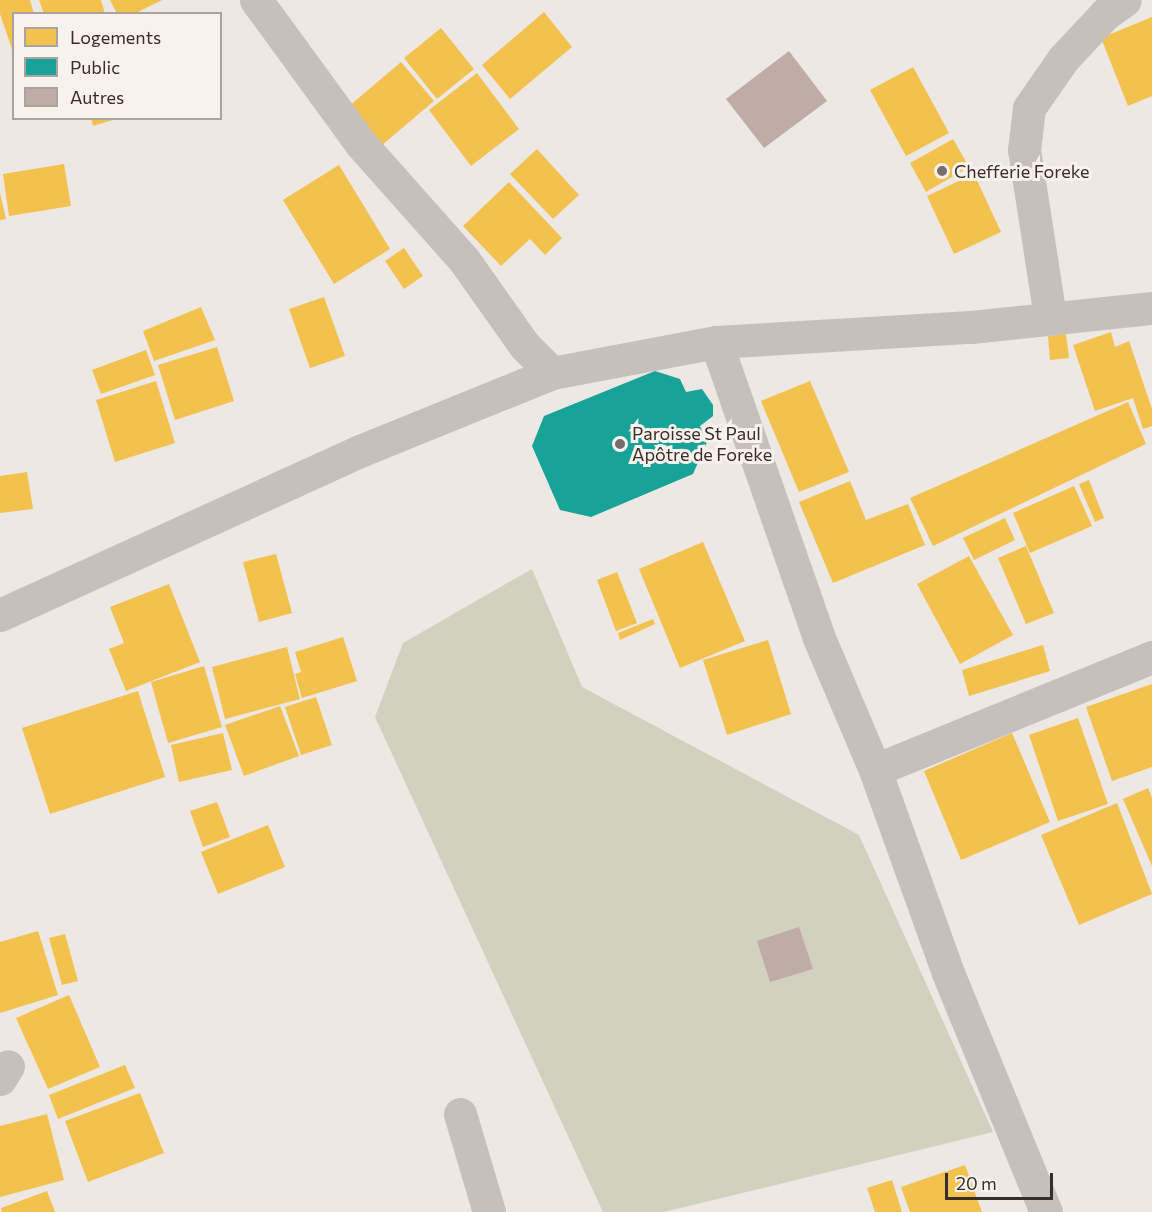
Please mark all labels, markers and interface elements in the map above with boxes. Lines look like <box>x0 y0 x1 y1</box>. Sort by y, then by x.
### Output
legend <box>12 12 222 120</box>
text: Logements <box>70 26 161 48</box>
text: Public <box>70 56 120 78</box>
text: Autres <box>70 86 124 108</box>
place label: Chefferie Foreke <box>954 160 1090 182</box>
marker: Chefferie Foreke <box>935 164 949 178</box>
place label: Paroisse St Paul Apôtre de Foreke <box>632 423 772 466</box>
marker: Paroisse St Paul Apôtre de Foreke <box>613 437 627 451</box>
scale bar <box>948 1161 1056 1199</box>
text: 20 m <box>956 1172 997 1194</box>

